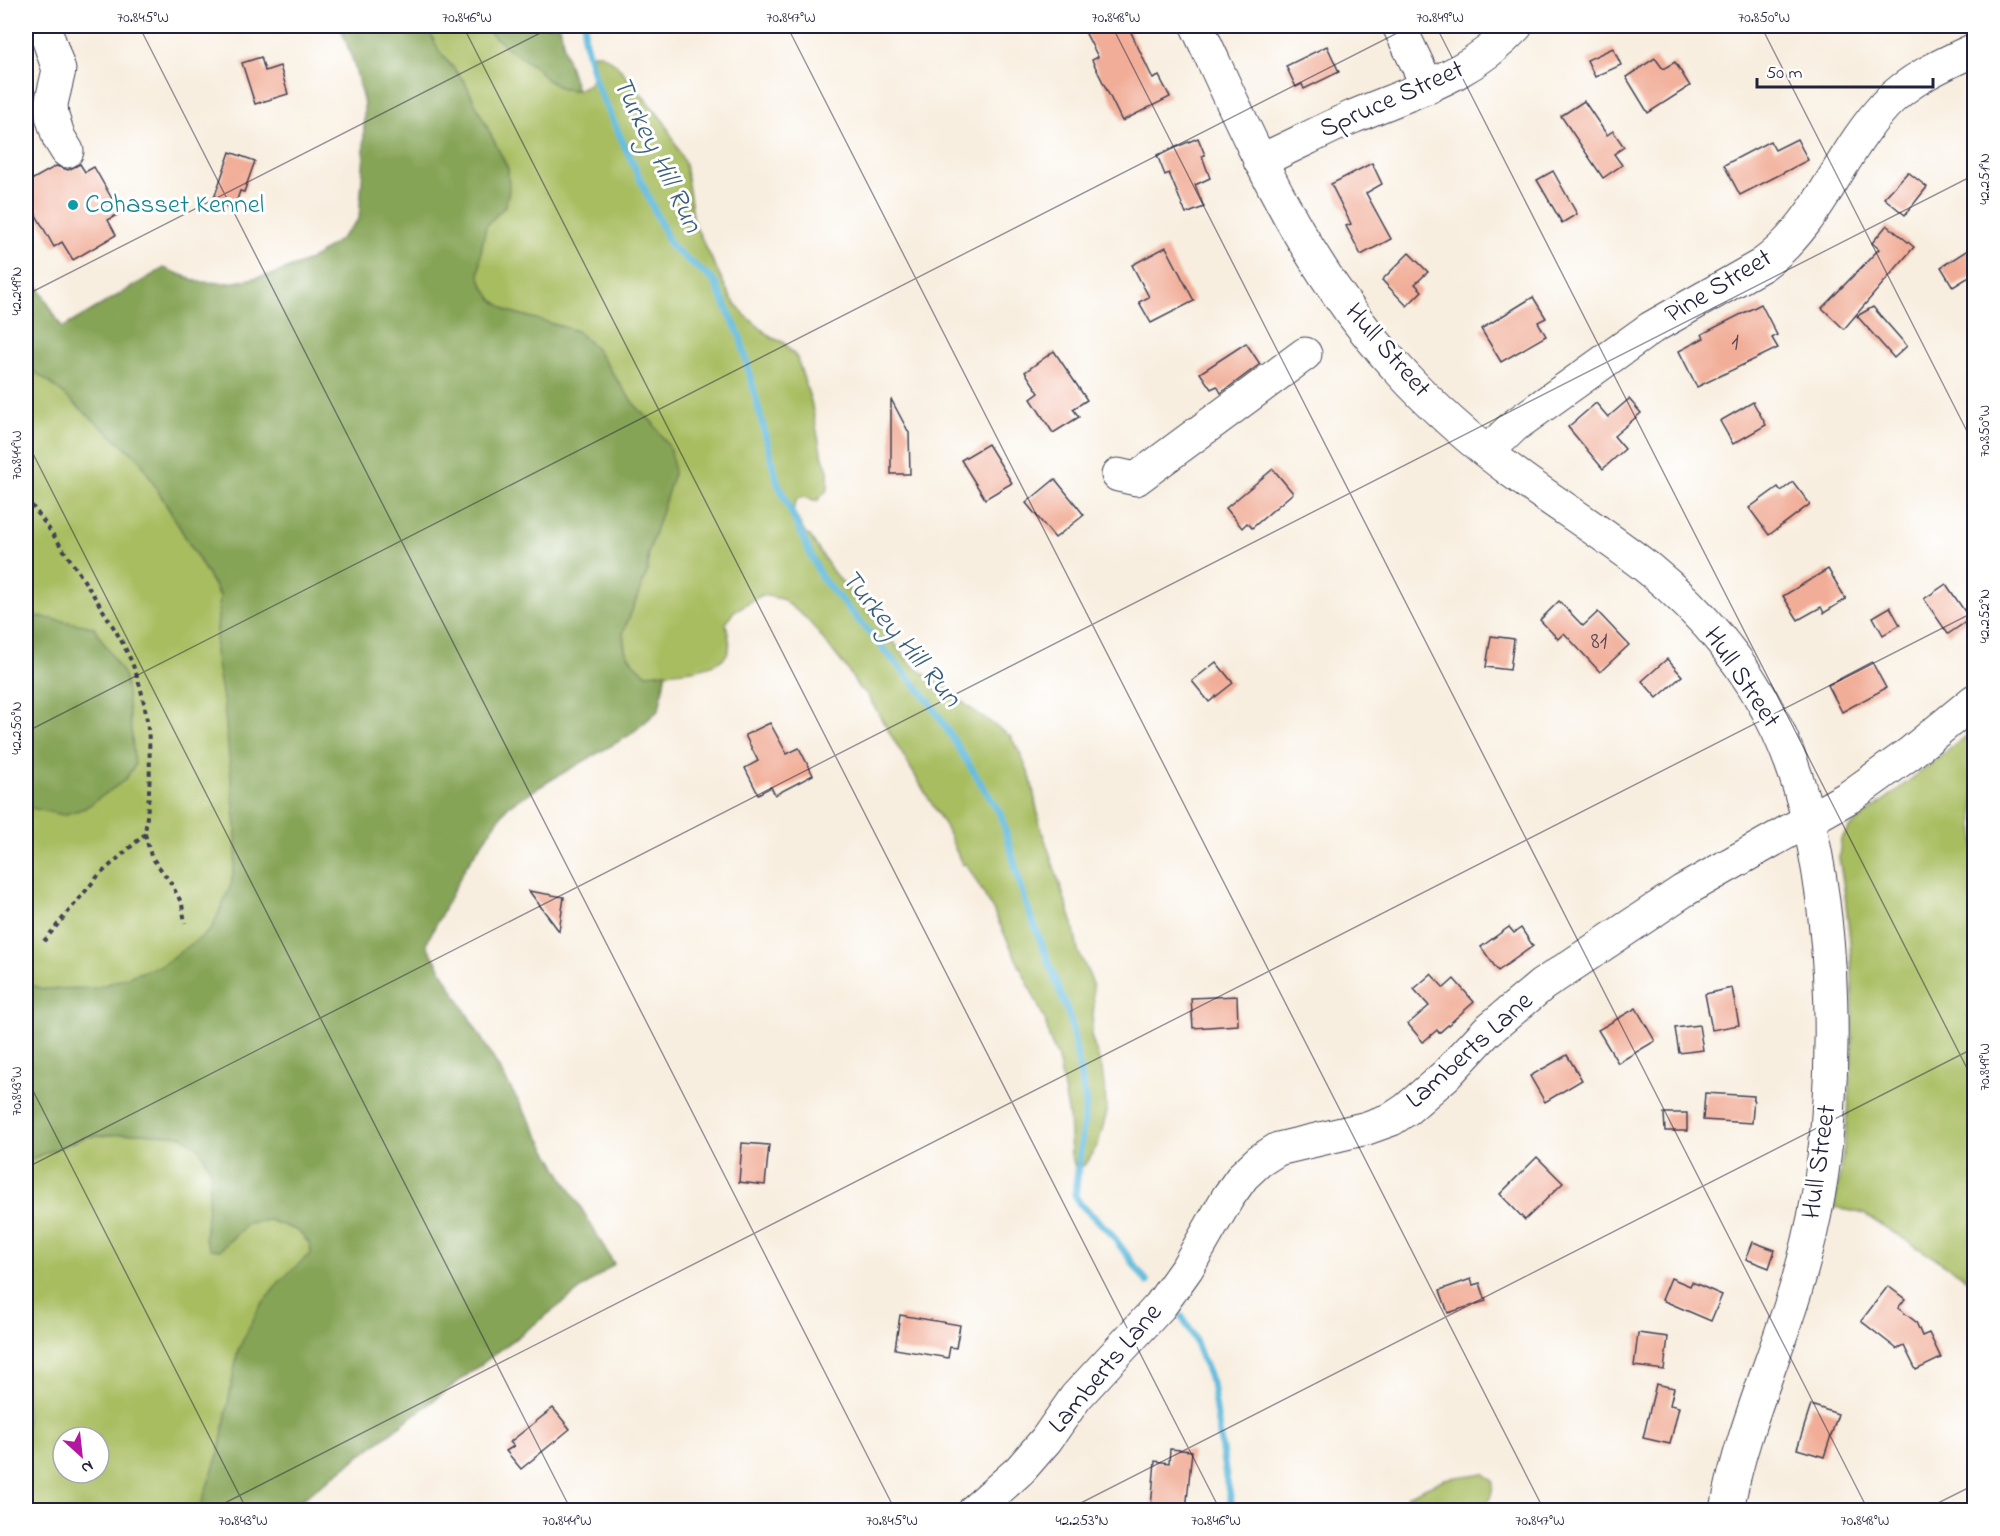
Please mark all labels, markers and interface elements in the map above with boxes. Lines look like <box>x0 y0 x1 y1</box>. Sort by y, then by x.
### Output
text: 70.845°W <box>117 7 169 29</box>
text: 70.846°W <box>442 7 492 29</box>
text: 70.847°W <box>766 7 816 29</box>
text: 70.848°W <box>1092 7 1140 29</box>
text: 70.849°W <box>1416 7 1464 29</box>
text: 70.850°W <box>1738 7 1790 29</box>
street label: Spruce Street <box>1313 51 1471 149</box>
scale bar <box>1757 51 1932 89</box>
text: 50 m <box>1766 61 1803 87</box>
water label: Turkey Hill Run <box>600 70 712 241</box>
text: 42.251°N <box>1974 153 1996 205</box>
place label: Cohasset Kennel <box>85 186 264 225</box>
marker: Cohasset Kennel <box>66 198 80 212</box>
street label: Pine Street <box>1658 240 1780 334</box>
text: 42.249°N <box>6 267 28 316</box>
street label: Hull Street <box>1335 295 1439 407</box>
house number: 1 <box>1731 326 1739 361</box>
text: 70.850°W <box>1974 405 1996 457</box>
text: 70.844°W <box>6 430 28 480</box>
water label: Turkey Hill Run <box>830 561 971 718</box>
text: 42.252°N <box>1974 589 1996 643</box>
street label: Hull Street <box>1693 619 1789 737</box>
house number: 81 <box>1591 625 1608 660</box>
text: 42.250°N <box>6 701 28 755</box>
street label: Lamberts Lane <box>1398 982 1543 1119</box>
text: 70.849°W <box>1974 1043 1996 1091</box>
text: 70.843°W <box>6 1066 28 1116</box>
street label: Hull Street <box>1793 1102 1847 1222</box>
street label: Lamberts Lane <box>1040 1295 1173 1443</box>
north arrow <box>51 1425 111 1485</box>
text: N <box>76 1453 97 1480</box>
text: 70.843°W <box>218 1510 268 1532</box>
text: 70.844°W <box>542 1510 592 1532</box>
text: 70.845°W <box>866 1510 918 1532</box>
text: 42.253°N <box>1055 1510 1109 1532</box>
text: 70.846°W <box>1191 1510 1241 1532</box>
text: 70.847°W <box>1515 1510 1565 1532</box>
text: 70.848°W <box>1841 1510 1889 1532</box>

